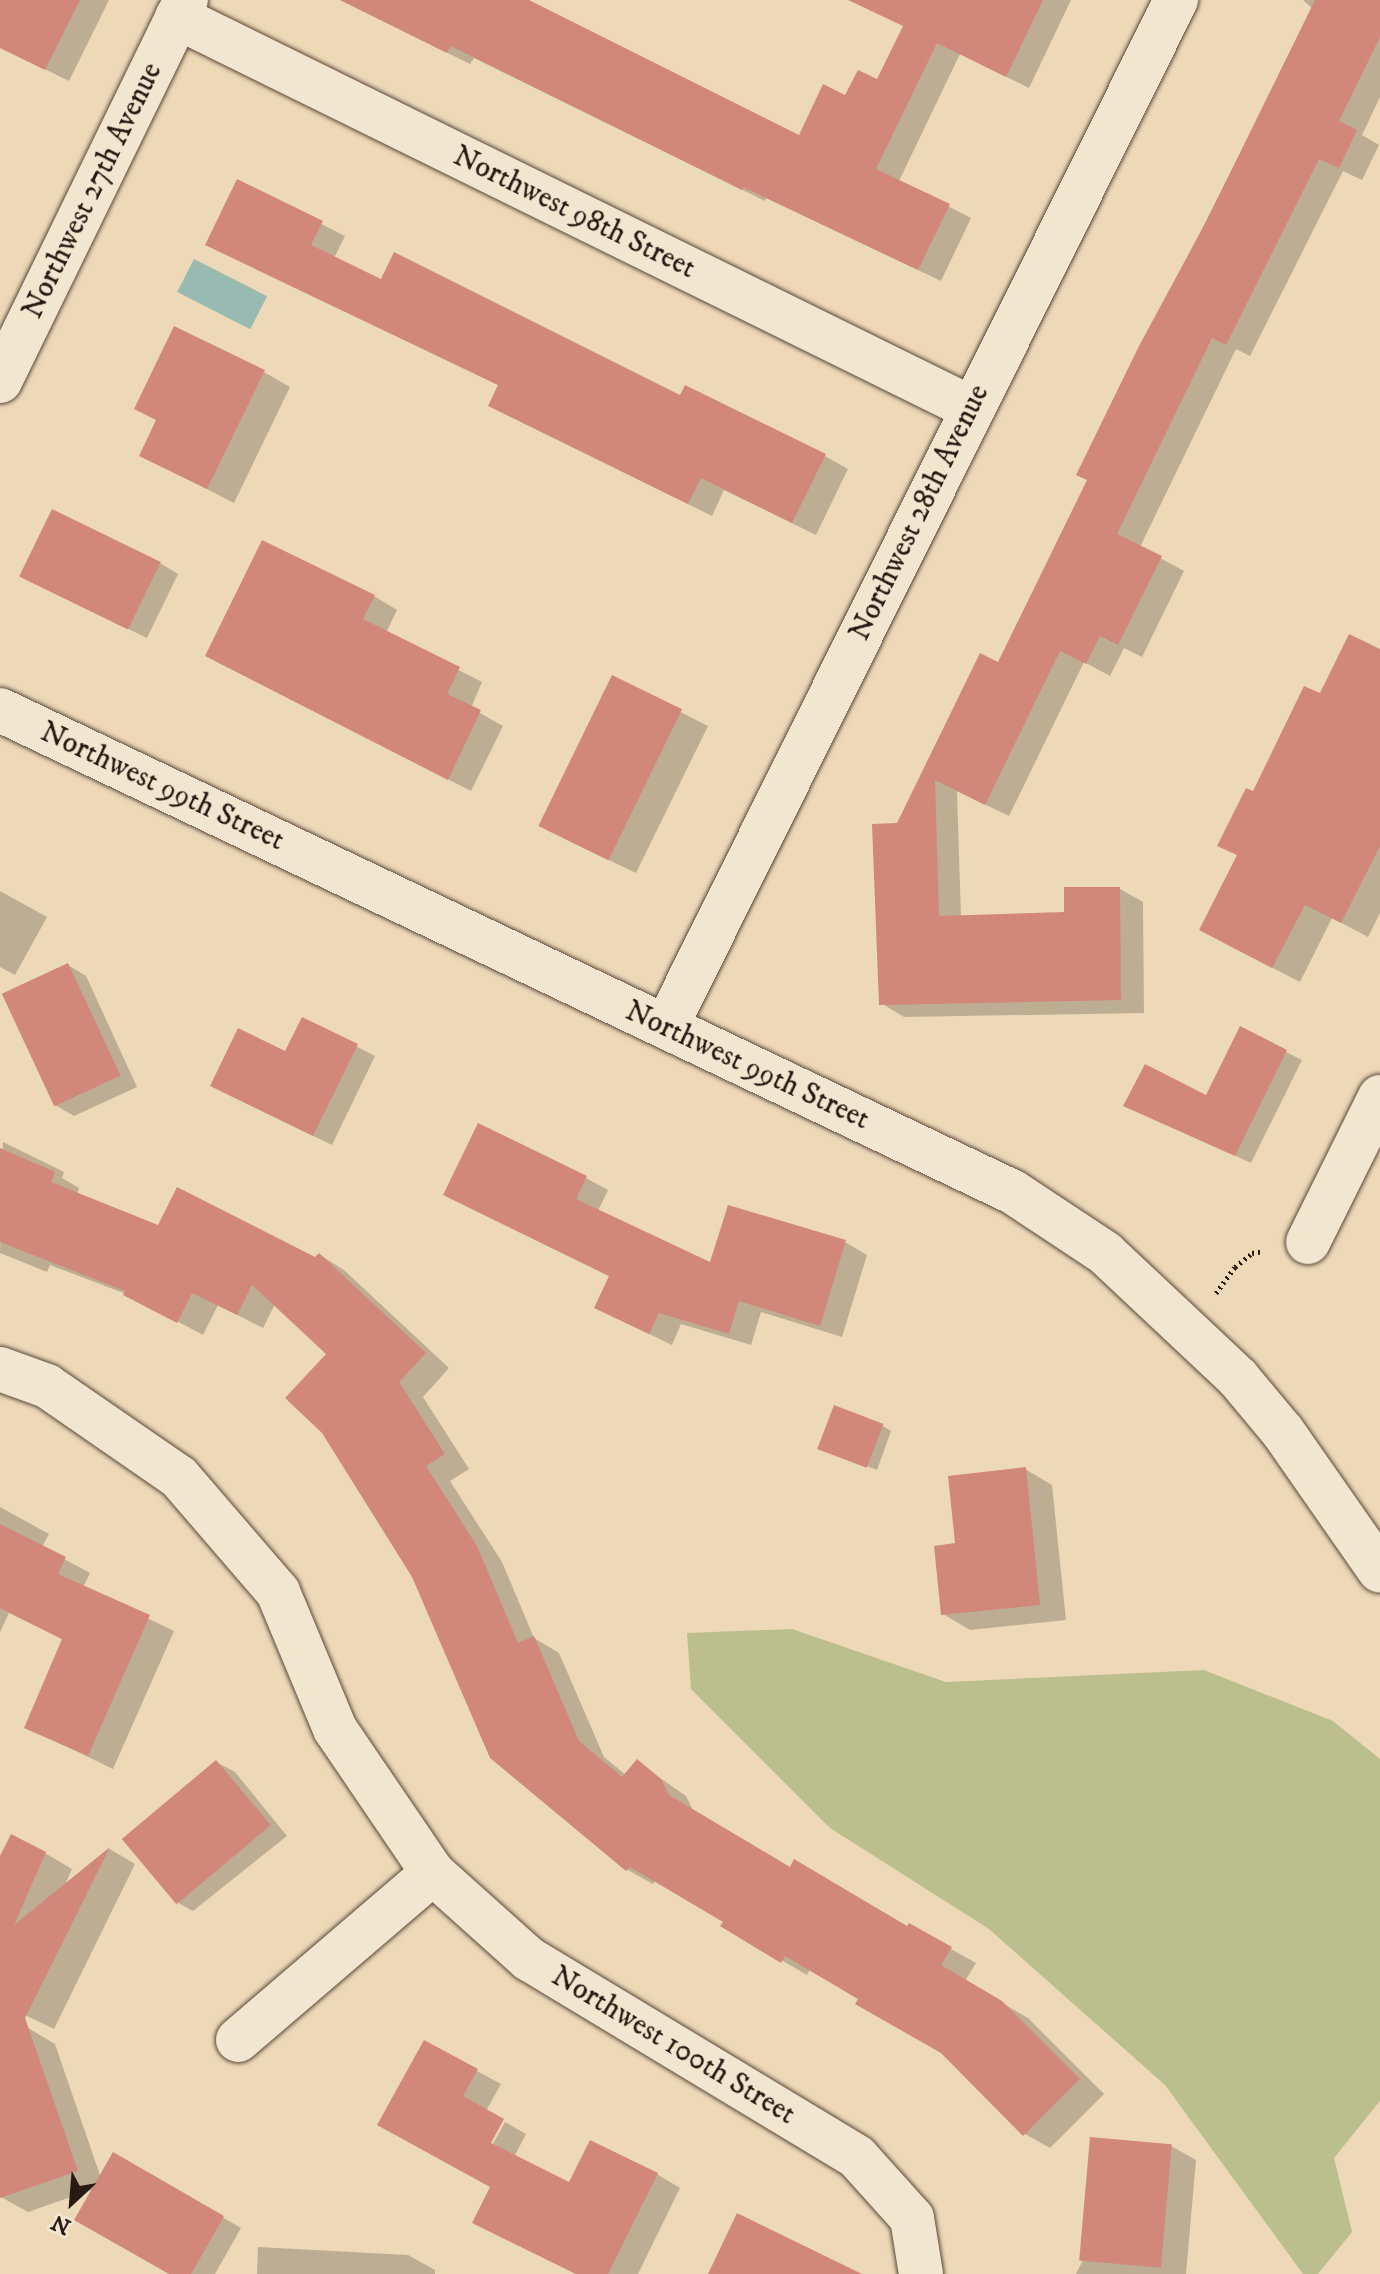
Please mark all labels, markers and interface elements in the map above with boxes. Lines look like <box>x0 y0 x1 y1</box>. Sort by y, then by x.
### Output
street label: Northwest 27th Avenue <box>15 57 171 325</box>
street label: Northwest 98th Street <box>447 139 701 287</box>
street label: Northwest 28th Avenue <box>842 379 998 647</box>
street label: Northwest 99th Street <box>34 715 290 859</box>
street label: Northwest 99th Street <box>619 994 875 1138</box>
street label: Northwest 100th Street <box>544 1959 802 2133</box>
north arrow <box>32 2162 112 2242</box>
text: N <box>47 2208 75 2240</box>

